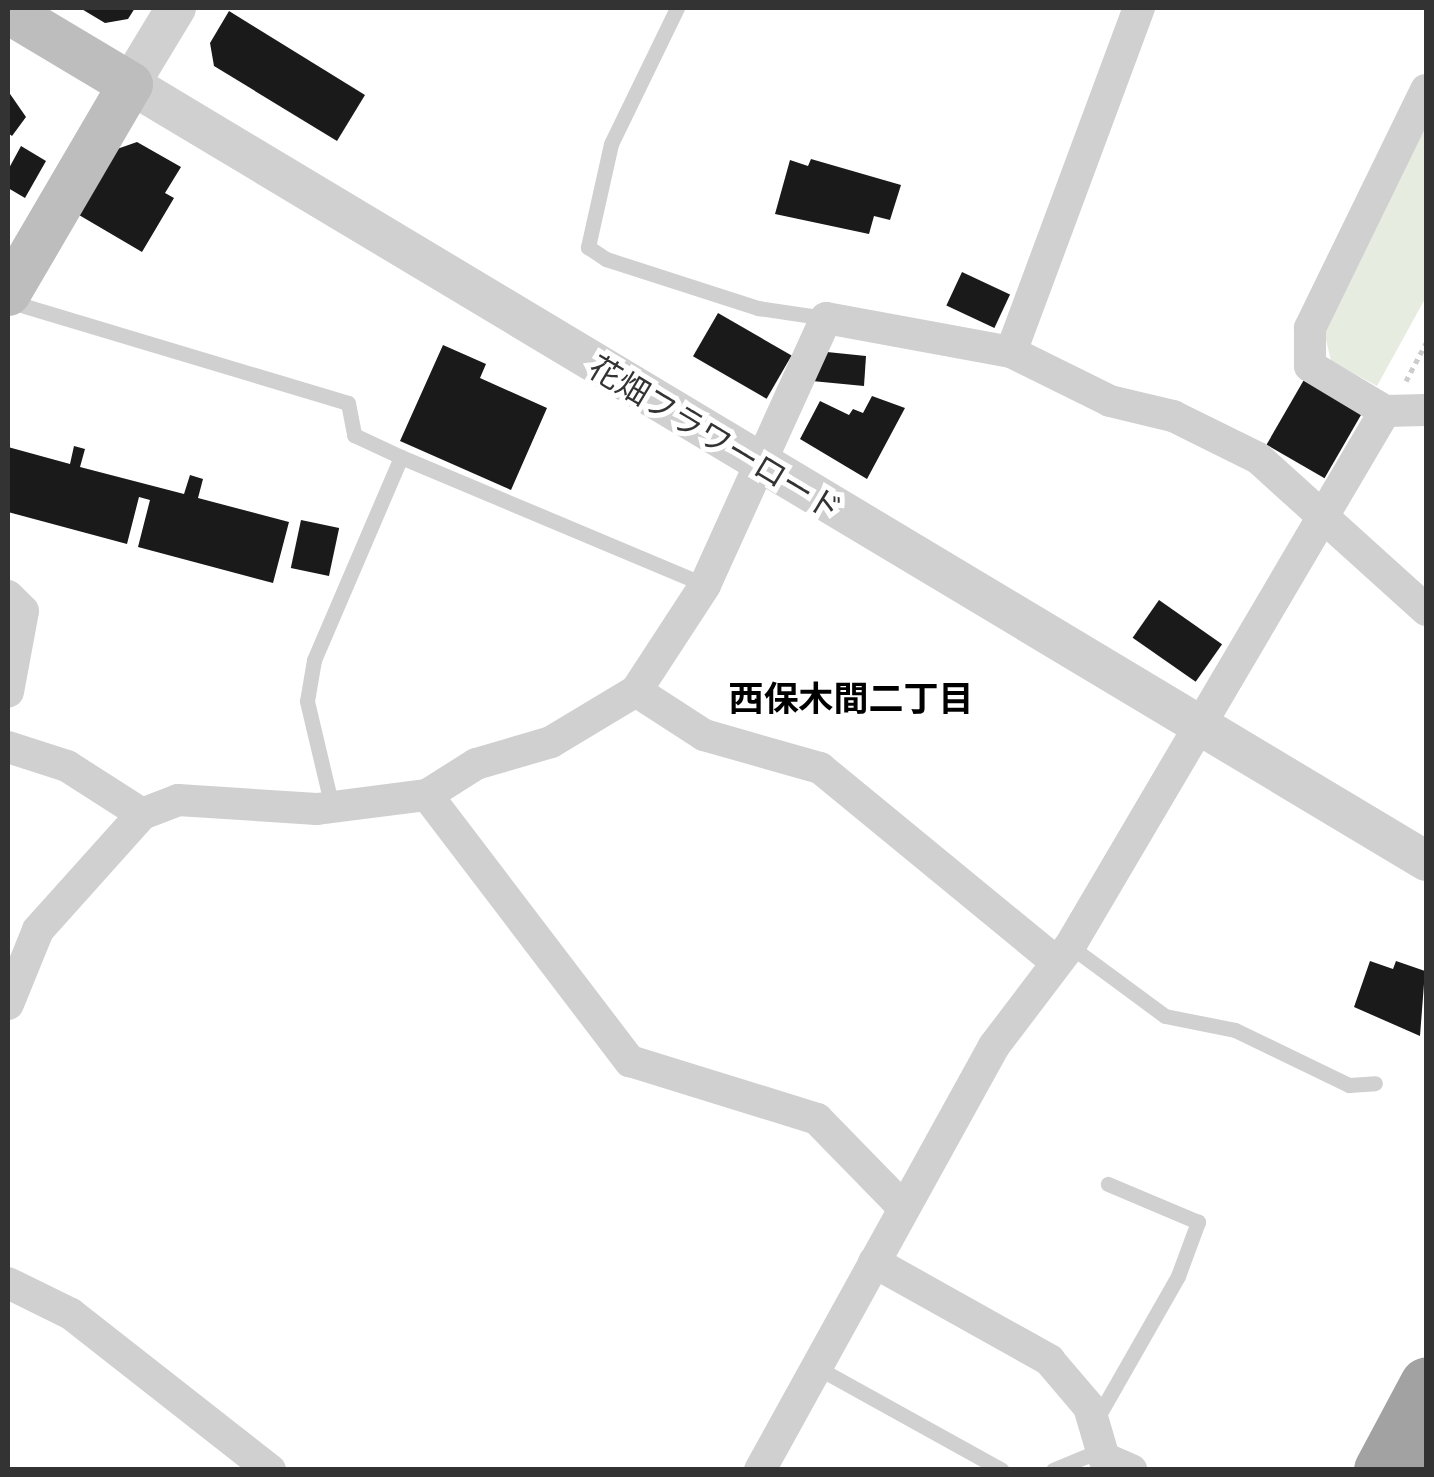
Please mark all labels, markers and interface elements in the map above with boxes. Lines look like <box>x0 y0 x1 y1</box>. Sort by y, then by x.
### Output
street label: 花畑フラワーロード <box>583 346 849 528</box>
district label: 西保木間二丁目 <box>729 676 973 718</box>

